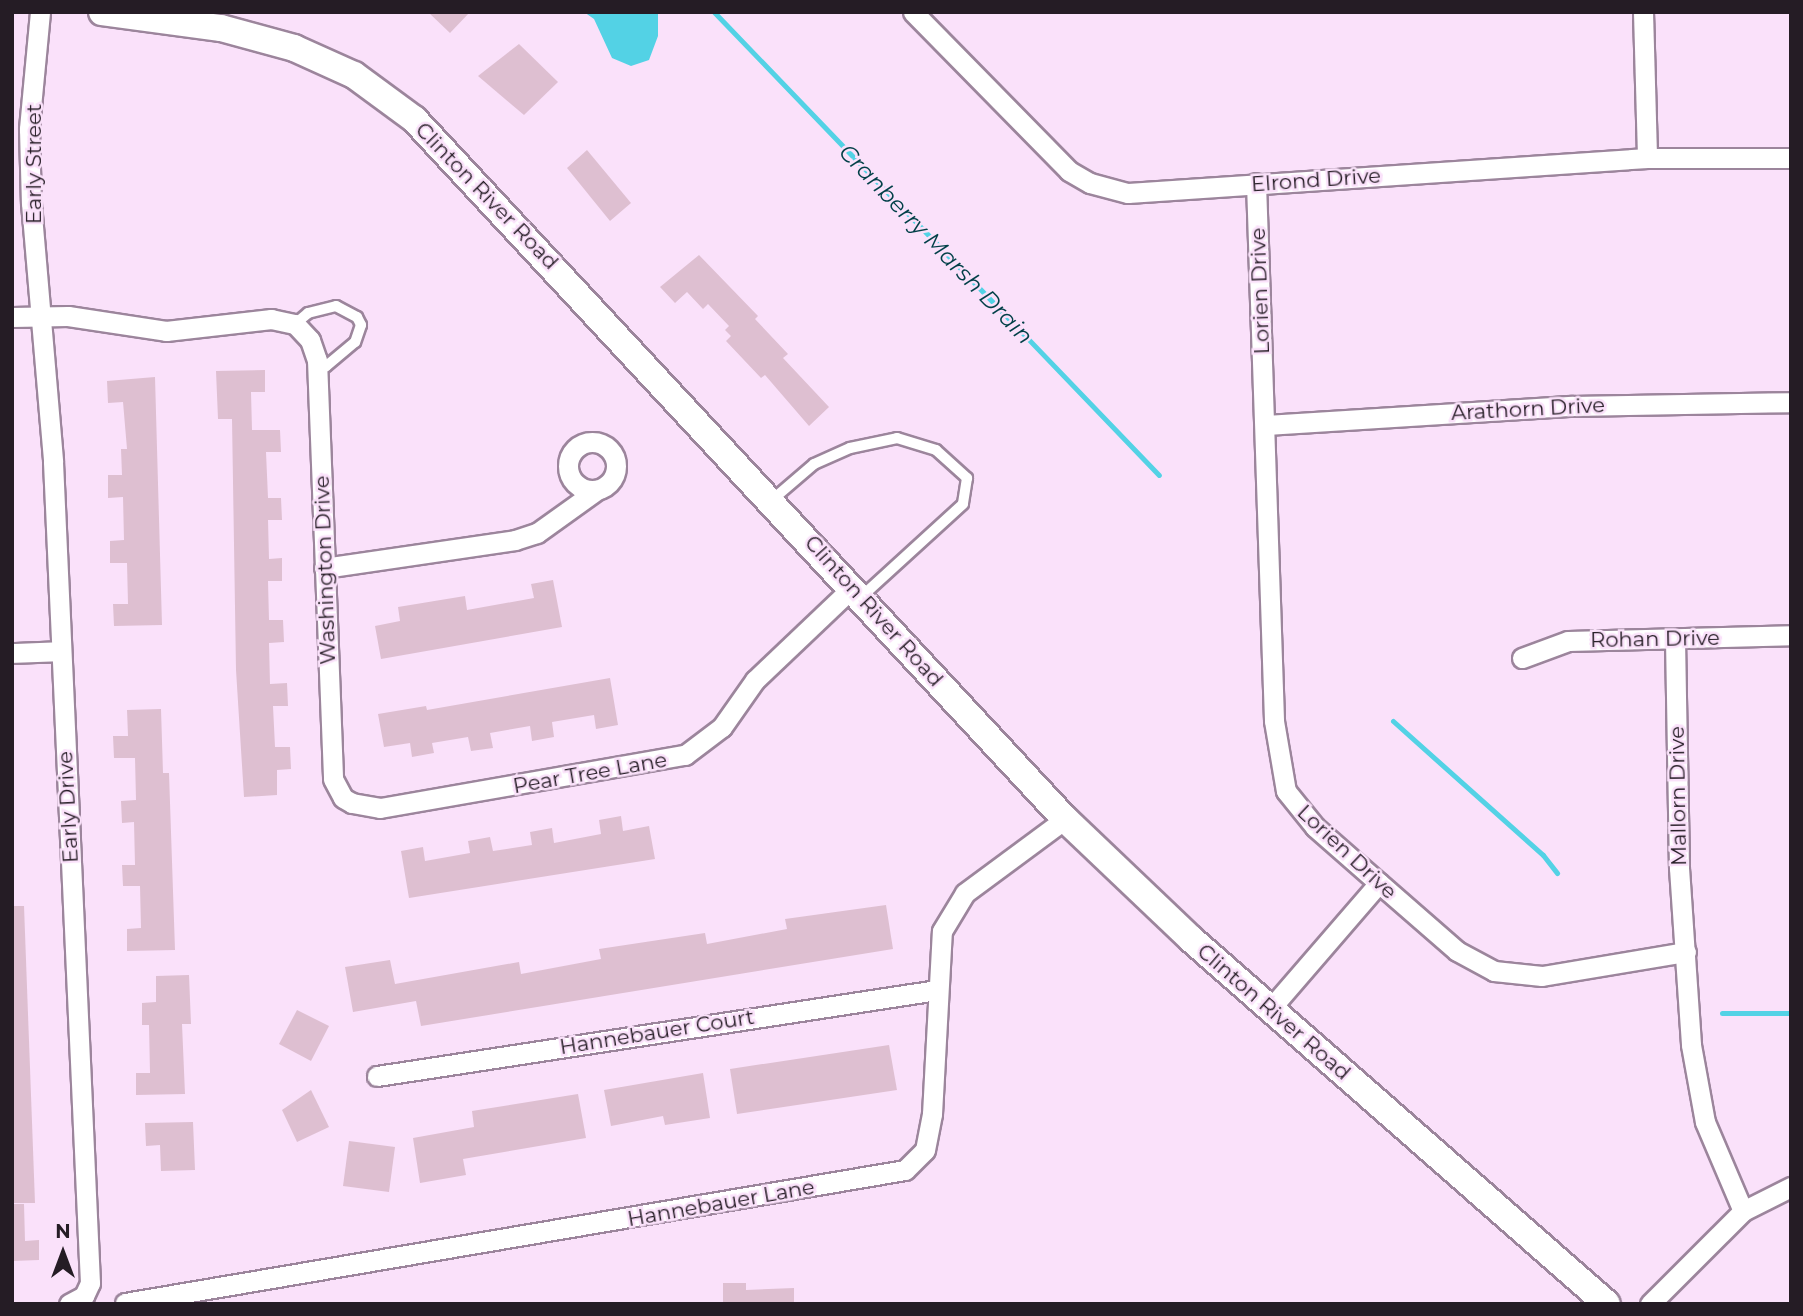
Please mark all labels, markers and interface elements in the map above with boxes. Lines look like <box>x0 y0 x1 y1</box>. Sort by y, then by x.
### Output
street label: Early Street <box>21 104 47 224</box>
street label: Clinton River Road <box>410 117 564 275</box>
water label: Cranberry Marsh Drain <box>833 138 1039 350</box>
street label: Elrond Drive <box>1250 163 1382 197</box>
street label: Lorien Drive <box>1245 227 1275 355</box>
street label: Arathorn Drive <box>1451 392 1605 426</box>
street label: Washington Drive <box>309 475 341 665</box>
street label: Clinton River Road <box>799 530 949 692</box>
street label: Rohan Drive <box>1590 625 1720 653</box>
street label: Mallorn Drive <box>1664 726 1692 866</box>
street label: Pear Tree Lane <box>511 747 669 799</box>
street label: Early Drive <box>52 750 84 864</box>
street label: Lorien Drive <box>1292 800 1402 904</box>
street label: Clinton River Road <box>1192 939 1356 1085</box>
street label: Hannebauer Court <box>558 1004 756 1060</box>
street label: Hannebauer Lane <box>626 1174 816 1232</box>
north arrow <box>28 1218 98 1288</box>
text: N <box>55 1220 71 1243</box>

